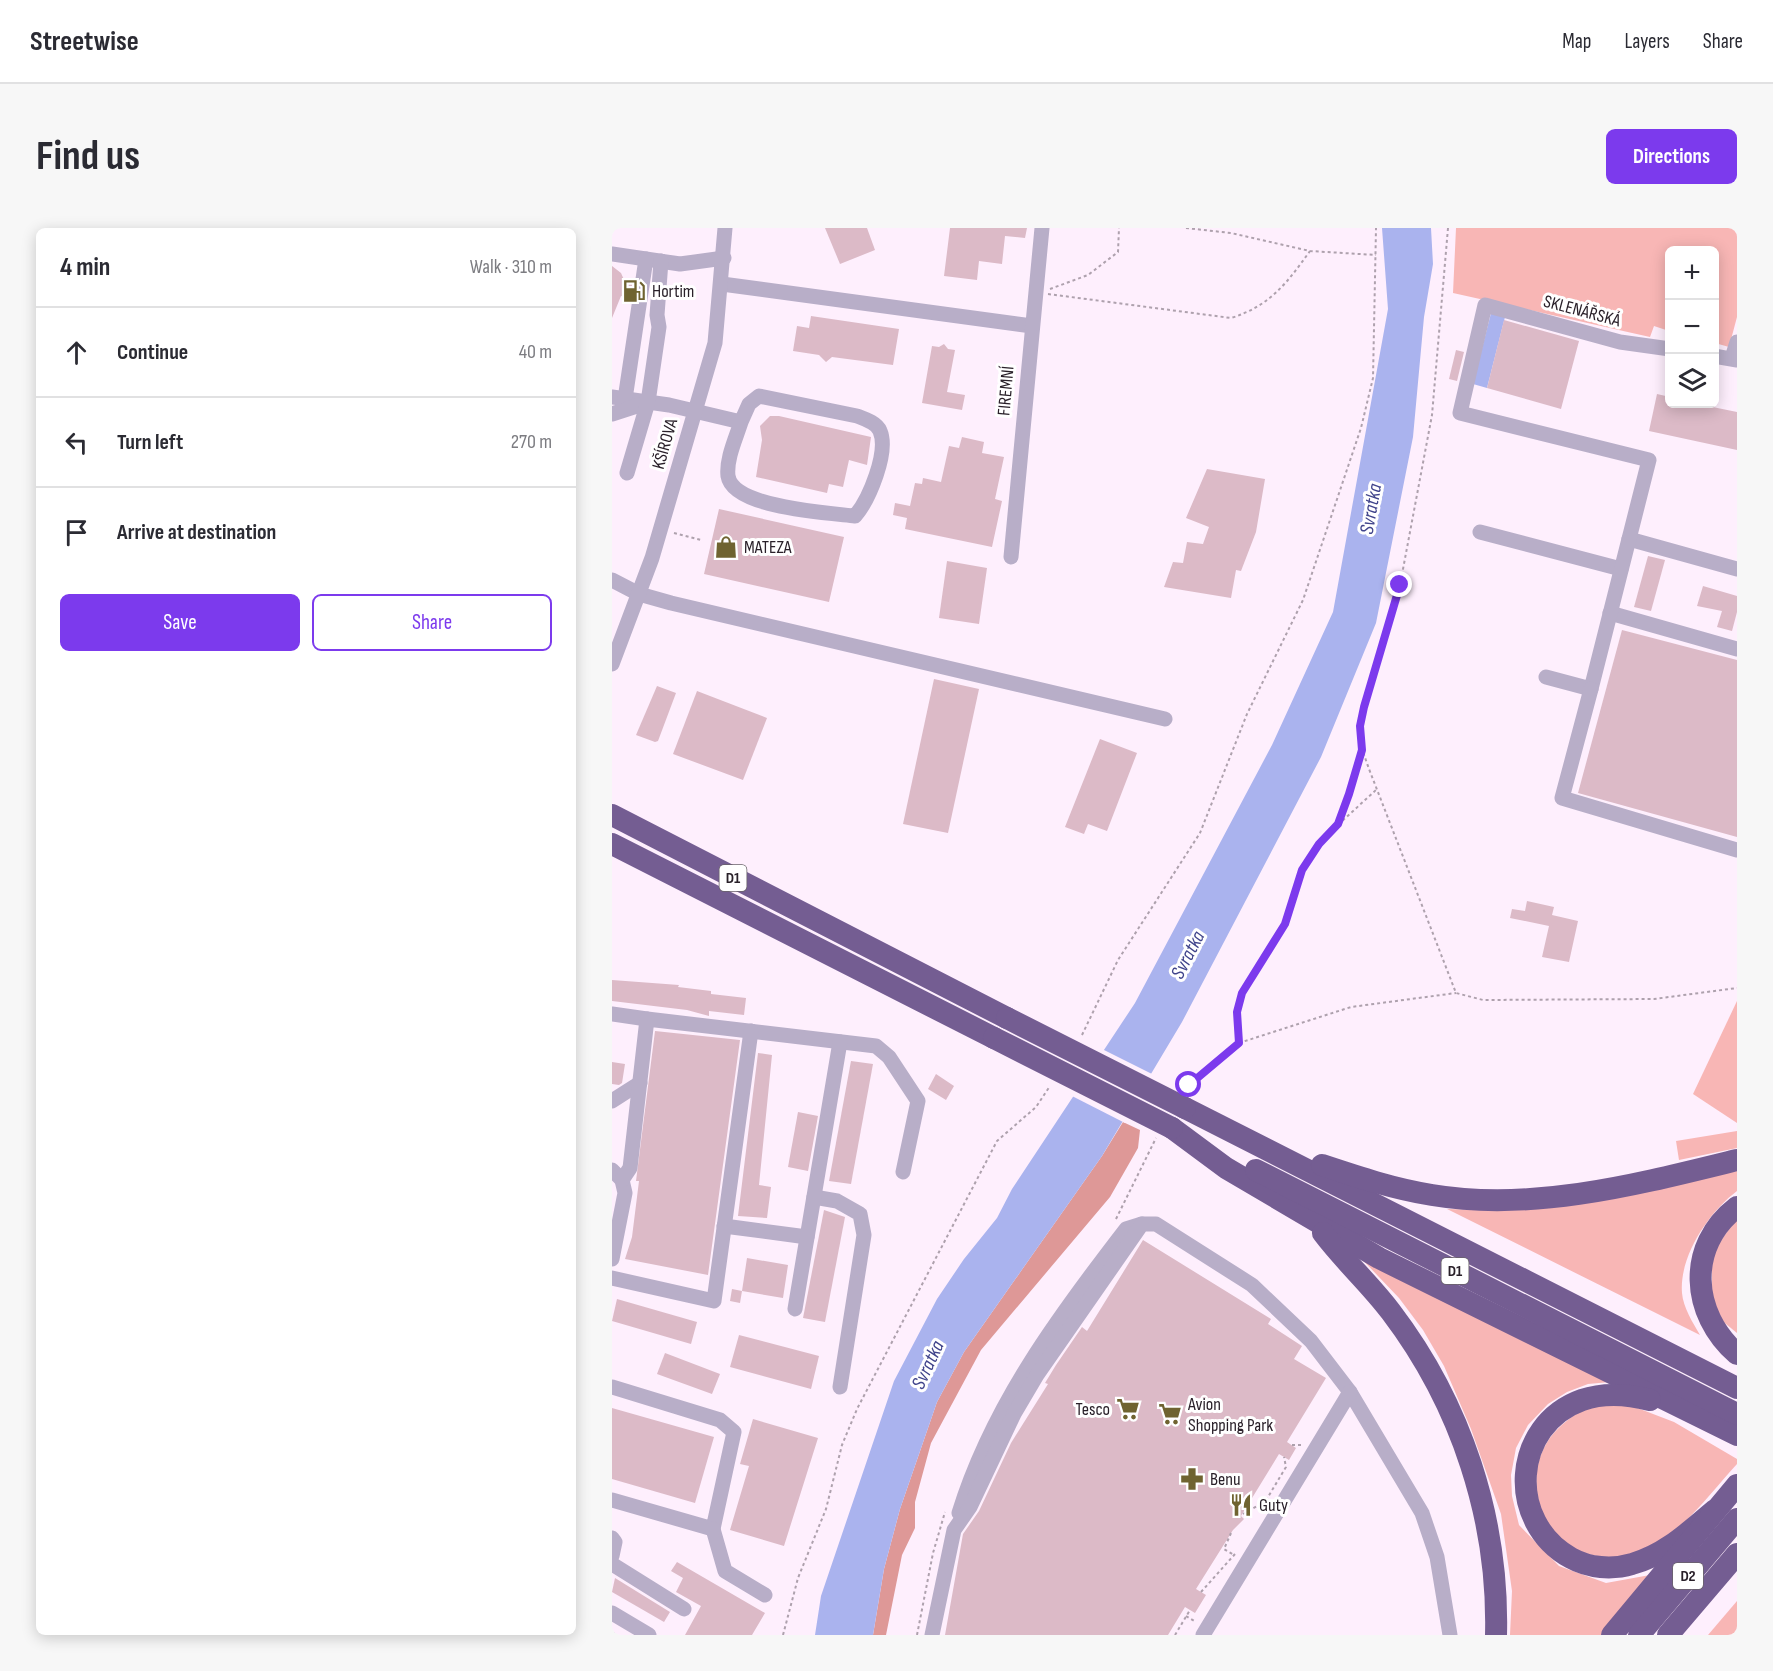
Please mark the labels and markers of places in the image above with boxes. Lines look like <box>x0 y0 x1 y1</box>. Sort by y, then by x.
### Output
fuel station icon: Hortim <box>621 278 647 304</box>
place label: Hortim <box>652 281 694 302</box>
shop icon: MATEZA <box>713 534 739 560</box>
place label: MATEZA <box>744 537 792 558</box>
place label: Avion Shopping Park <box>1187 1394 1273 1436</box>
supermarket icon: Tesco <box>1115 1396 1141 1422</box>
place label: Tesco <box>1076 1399 1110 1420</box>
supermarket icon: Avion Shopping Park <box>1157 1401 1183 1427</box>
pharmacy icon: Benu <box>1179 1466 1205 1492</box>
place label: Benu <box>1210 1469 1240 1490</box>
restaurant icon: Guty <box>1228 1492 1254 1518</box>
place label: Guty <box>1259 1495 1288 1516</box>

